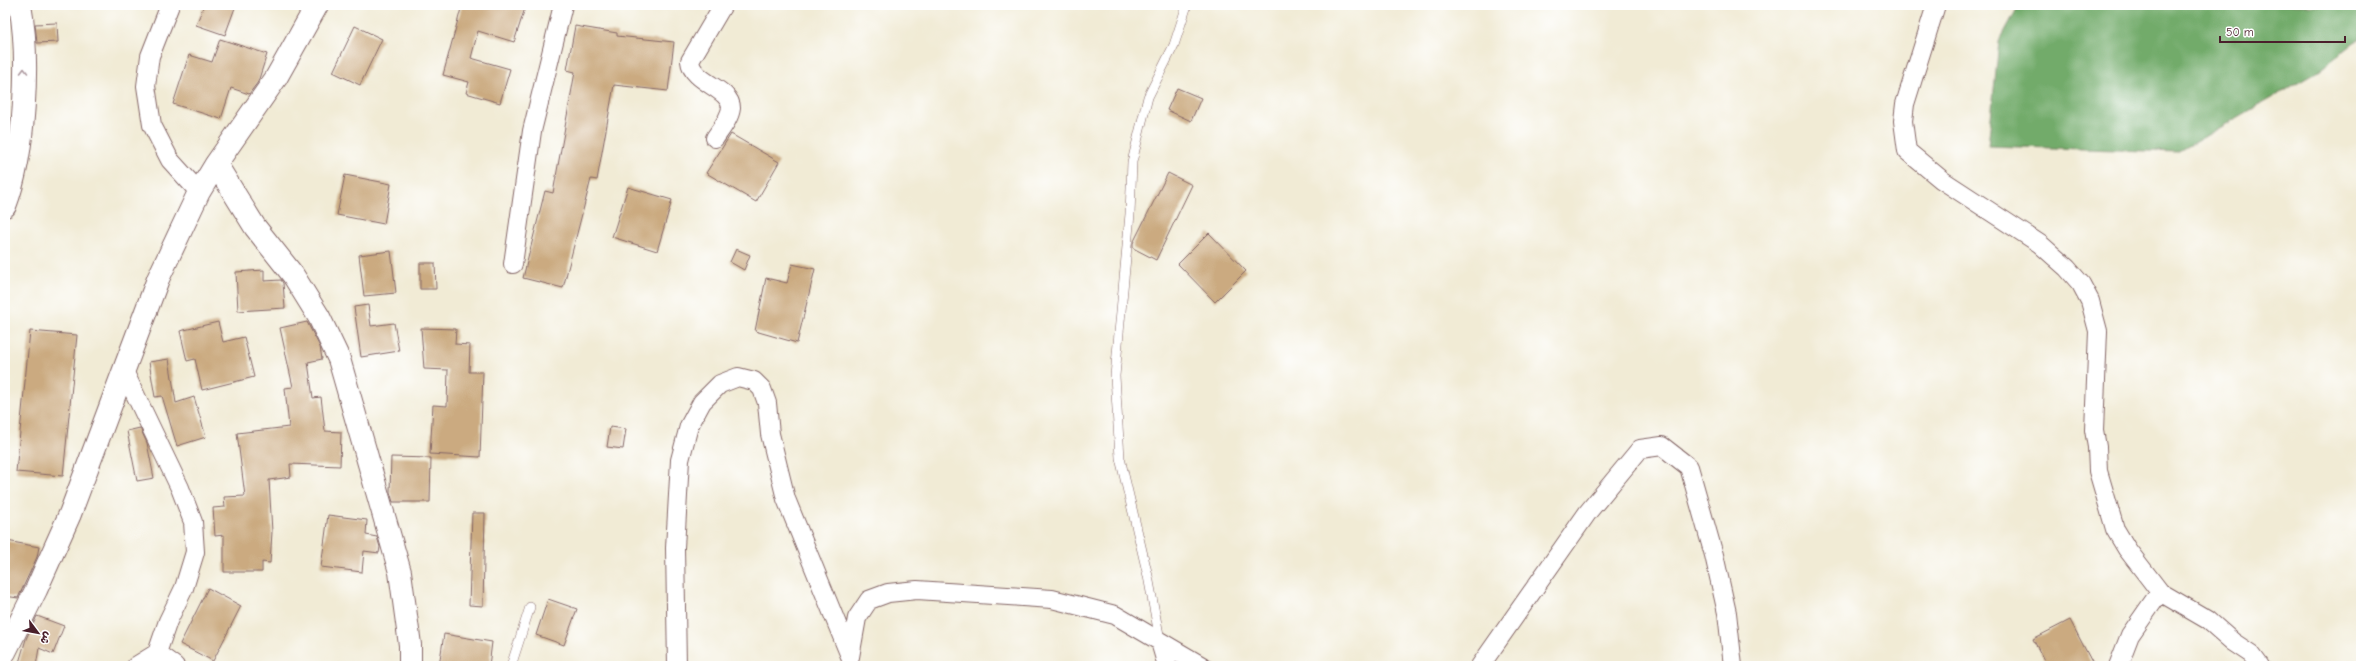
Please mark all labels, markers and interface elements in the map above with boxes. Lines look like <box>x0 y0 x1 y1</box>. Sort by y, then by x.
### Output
scale bar <box>2220 18 2345 44</box>
text: 50 m <box>2226 25 2254 39</box>
one-way arrow <box>20 68 28 74</box>
north arrow <box>18 613 58 653</box>
text: ش <box>37 629 55 647</box>

